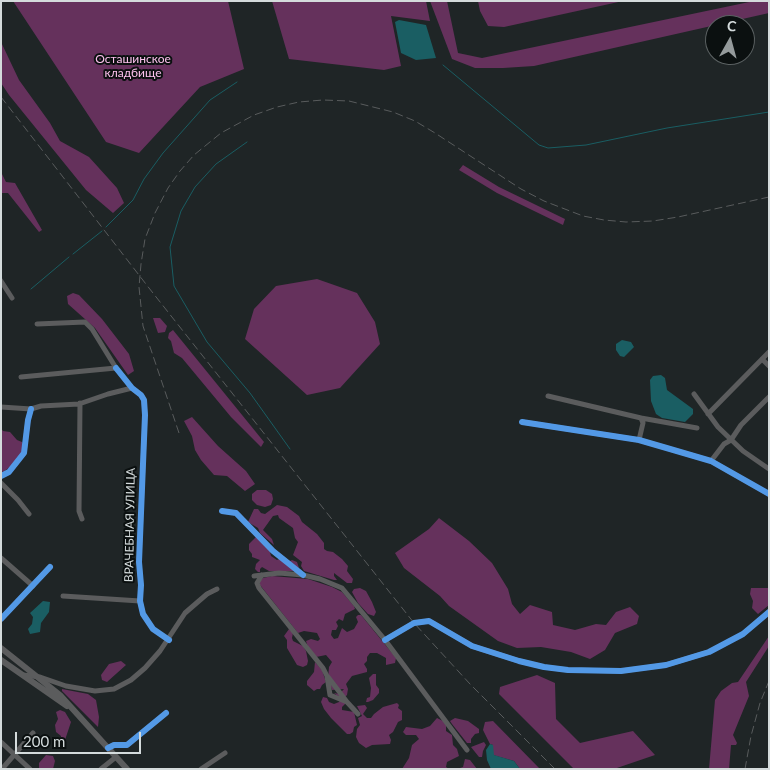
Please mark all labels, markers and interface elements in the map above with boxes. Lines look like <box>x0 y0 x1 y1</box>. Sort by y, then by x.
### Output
north arrow <box>705 15 755 65</box>
text: С <box>726 17 737 35</box>
park label: Осташинское кладбище <box>95 52 171 80</box>
street label: ВРАЧЕБНАЯ УЛИЦА <box>122 468 138 582</box>
scale bar <box>18 722 144 754</box>
text: 200 m <box>23 732 65 750</box>

